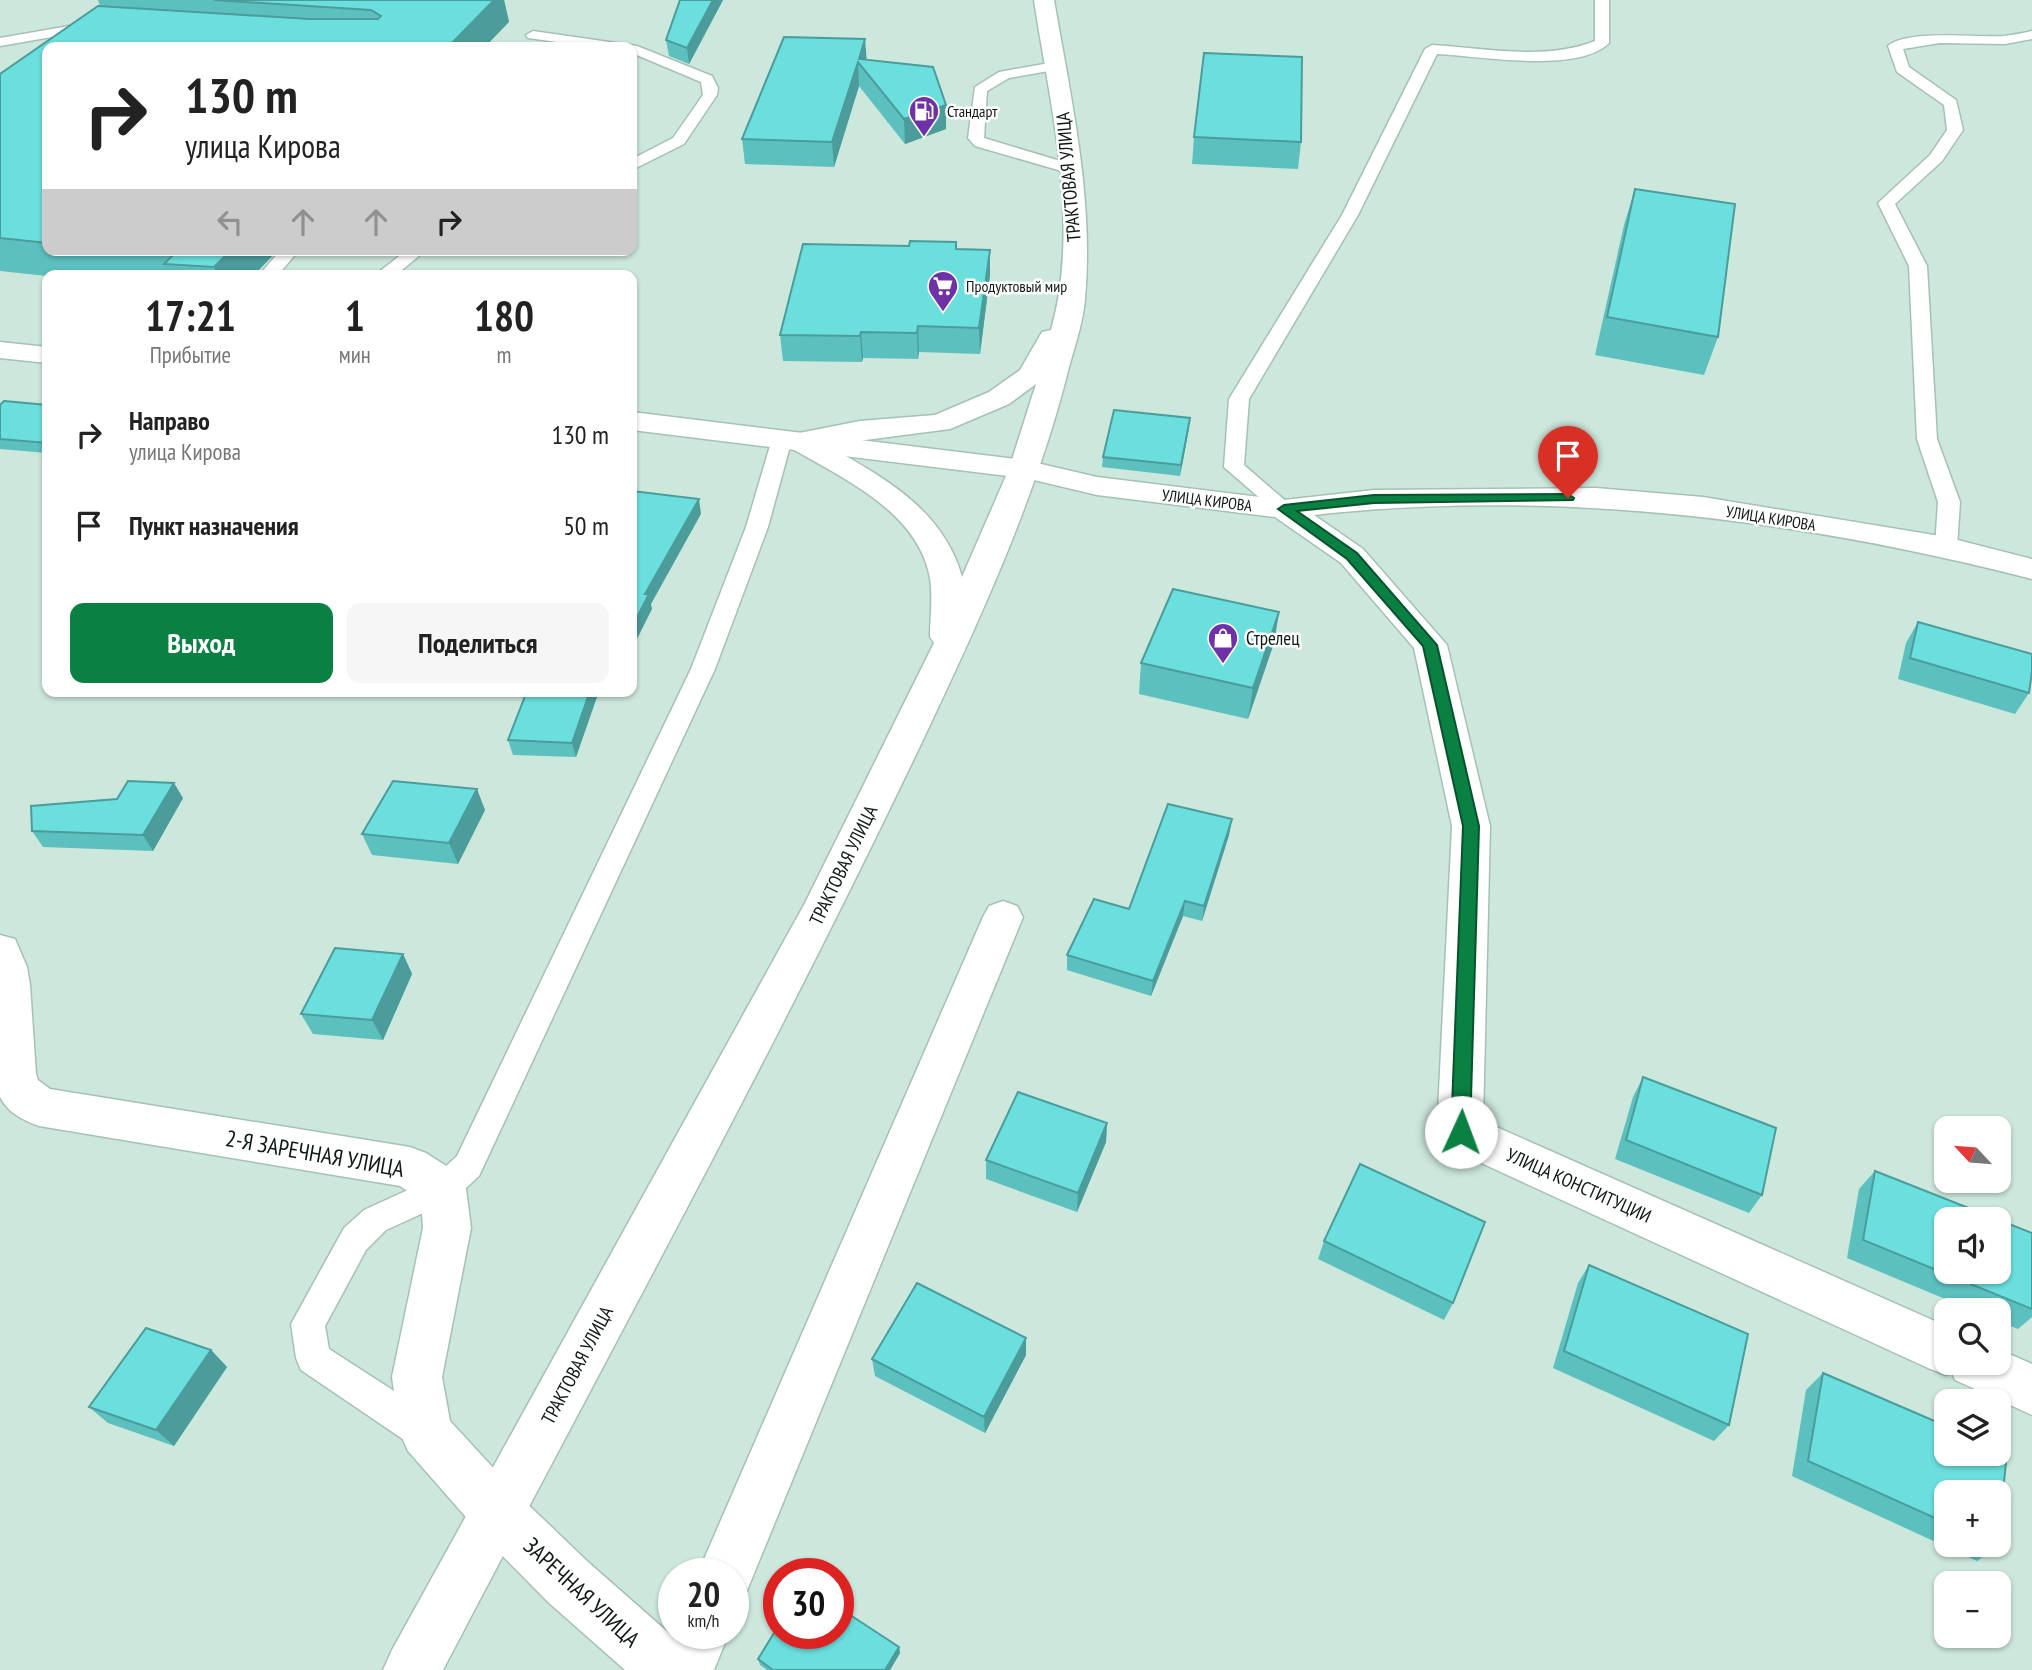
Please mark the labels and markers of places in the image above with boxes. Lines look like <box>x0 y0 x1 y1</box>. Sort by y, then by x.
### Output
fuel station icon: Стандарт <box>907 94 941 138</box>
place label: Стандарт <box>947 101 998 121</box>
supermarket icon: Продуктовый мир <box>926 269 960 313</box>
place label: Продуктовый мир <box>966 276 1067 296</box>
pin <box>1538 426 1598 498</box>
shop icon: Стрелец <box>1206 621 1240 665</box>
place label: Стрелец <box>1246 626 1300 650</box>

